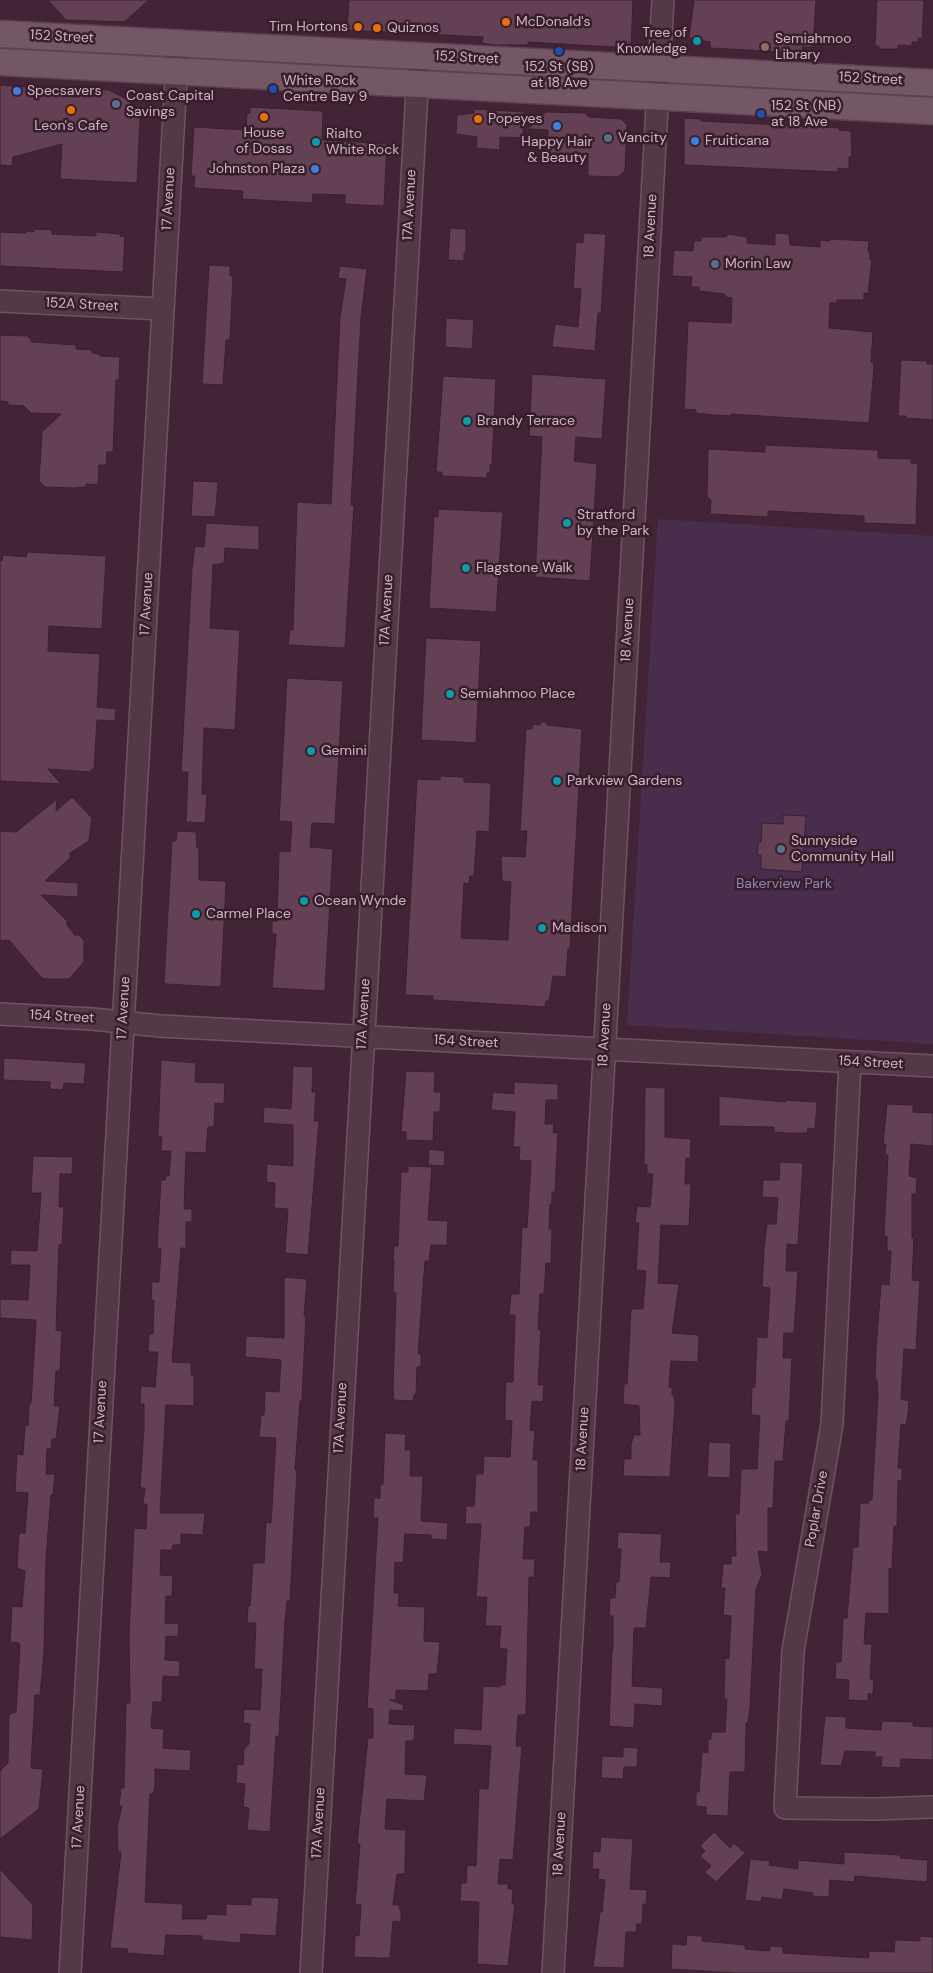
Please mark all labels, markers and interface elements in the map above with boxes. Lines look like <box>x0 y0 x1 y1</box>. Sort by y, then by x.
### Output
place label: McDonald's <box>516 14 591 30</box>
marker: McDonald's <box>500 16 512 28</box>
place label: Tim Hortons <box>269 19 348 35</box>
place label: Quiznos <box>387 20 439 36</box>
marker: Tim Hortons <box>352 21 364 33</box>
marker: Quiznos <box>371 22 383 34</box>
place label: Tree of Knowledge <box>617 25 687 58</box>
street label: 152 Street <box>30 27 94 47</box>
place label: Semiahmoo Library <box>775 31 852 64</box>
marker: Tree of Knowledge <box>691 35 703 47</box>
marker: Semiahmoo Library <box>759 41 771 53</box>
marker: 152 St (SB) at 18 Ave <box>553 45 565 57</box>
street label: 152 Street <box>435 48 499 68</box>
place label: 152 St (SB) at 18 Ave <box>525 59 593 92</box>
street label: 152 Street <box>839 69 903 89</box>
place label: White Rock Centre Bay 9 <box>283 73 367 105</box>
place label: Specsavers <box>27 83 101 99</box>
marker: White Rock Centre Bay 9 <box>267 83 279 95</box>
marker: Specsavers <box>11 85 23 97</box>
place label: Coast Capital Savings <box>126 88 214 120</box>
marker: Coast Capital Savings <box>110 98 122 110</box>
place label: 152 St (NB) at 18 Ave <box>771 98 841 130</box>
marker: Leon's Cafe <box>65 104 77 116</box>
marker: 152 St (NB) at 18 Ave <box>755 108 767 120</box>
marker: House of Dosas <box>258 111 270 123</box>
place label: Popeyes <box>488 111 543 127</box>
marker: Popeyes <box>472 113 484 125</box>
place label: Leon's Cafe <box>34 118 108 134</box>
marker: Happy Hair & Beauty <box>551 120 563 132</box>
place label: House of Dosas <box>236 125 292 158</box>
place label: Rialto White Rock <box>326 126 399 158</box>
place label: Vancity <box>618 130 667 146</box>
marker: Vancity <box>602 132 614 144</box>
place label: Fruiticana <box>705 133 769 149</box>
place label: Happy Hair & Beauty <box>521 134 593 166</box>
marker: Fruiticana <box>689 135 701 147</box>
marker: Rialto White Rock <box>310 136 322 148</box>
place label: Johnston Plaza <box>209 161 305 177</box>
marker: Johnston Plaza <box>309 163 321 175</box>
street label: 17 Avenue <box>159 167 179 231</box>
street label: 17A Avenue <box>400 169 420 241</box>
street label: 18 Avenue <box>641 194 661 258</box>
place label: Morin Law <box>725 256 791 272</box>
marker: Morin Law <box>709 258 721 270</box>
street label: 152A Street <box>45 295 119 315</box>
place label: Brandy Terrace <box>477 413 575 429</box>
marker: Brandy Terrace <box>461 415 473 427</box>
place label: Stratford by the Park <box>577 507 650 540</box>
marker: Stratford by the Park <box>561 517 573 529</box>
place label: Flagstone Walk <box>476 560 573 576</box>
marker: Flagstone Walk <box>460 562 472 574</box>
street label: 17 Avenue <box>137 572 157 636</box>
street label: 17A Avenue <box>377 574 397 646</box>
street label: 18 Avenue <box>618 598 638 662</box>
place label: Semiahmoo Place <box>460 686 575 702</box>
marker: Semiahmoo Place <box>444 688 456 700</box>
place label: Gemini <box>321 743 367 759</box>
marker: Gemini <box>305 745 317 757</box>
place label: Parkview Gardens <box>567 773 682 789</box>
marker: Parkview Gardens <box>551 775 563 787</box>
place label: Sunnyside Community Hall <box>791 833 894 866</box>
marker: Sunnyside Community Hall <box>775 843 787 855</box>
park label: Bakerview Park <box>736 876 832 892</box>
place label: Ocean Wynde <box>314 893 406 909</box>
marker: Ocean Wynde <box>298 895 310 907</box>
place label: Carmel Place <box>206 906 291 922</box>
marker: Carmel Place <box>190 908 202 920</box>
place label: Madison <box>552 920 607 936</box>
marker: Madison <box>536 922 548 934</box>
street label: 17 Avenue <box>114 976 134 1040</box>
street label: 17A Avenue <box>354 978 374 1050</box>
street label: 18 Avenue <box>595 1003 615 1067</box>
street label: 154 Street <box>29 1007 95 1027</box>
street label: 154 Street <box>433 1032 499 1052</box>
street label: 154 Street <box>838 1053 904 1073</box>
street label: 17 Avenue <box>91 1380 111 1444</box>
street label: 17A Avenue <box>331 1382 351 1454</box>
street label: 18 Avenue <box>573 1407 593 1471</box>
street label: Poplar Drive <box>802 1469 832 1549</box>
street label: 17 Avenue <box>69 1785 89 1849</box>
street label: 17A Avenue <box>309 1787 329 1859</box>
street label: 18 Avenue <box>550 1812 570 1876</box>

